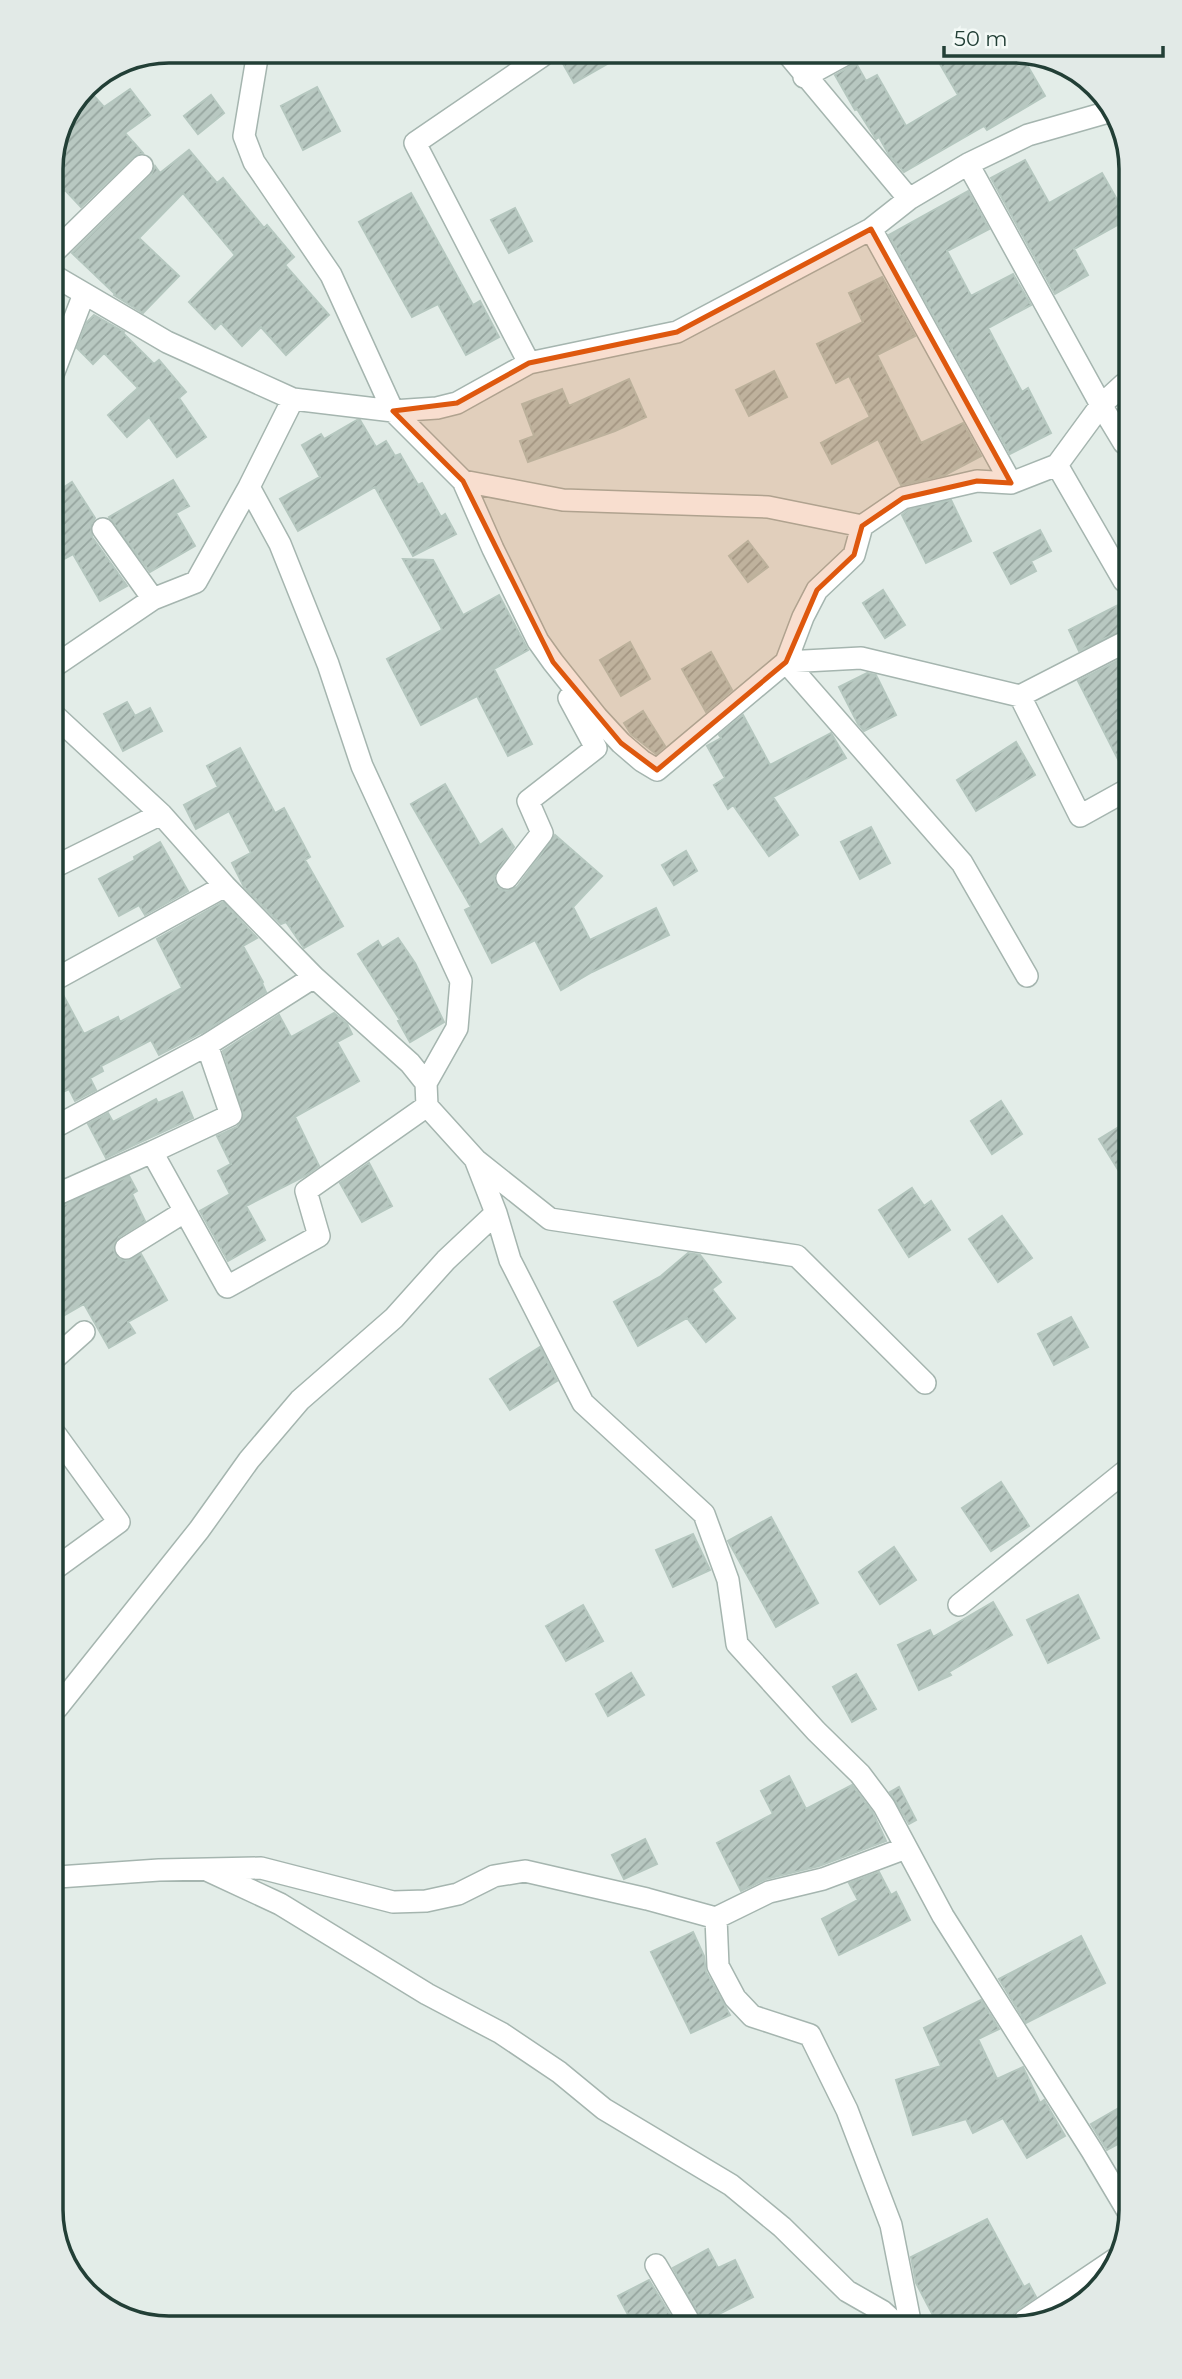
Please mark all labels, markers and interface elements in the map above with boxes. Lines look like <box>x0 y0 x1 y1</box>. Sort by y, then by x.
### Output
scale bar <box>944 14 1163 58</box>
text: 50 m <box>954 26 1008 51</box>

